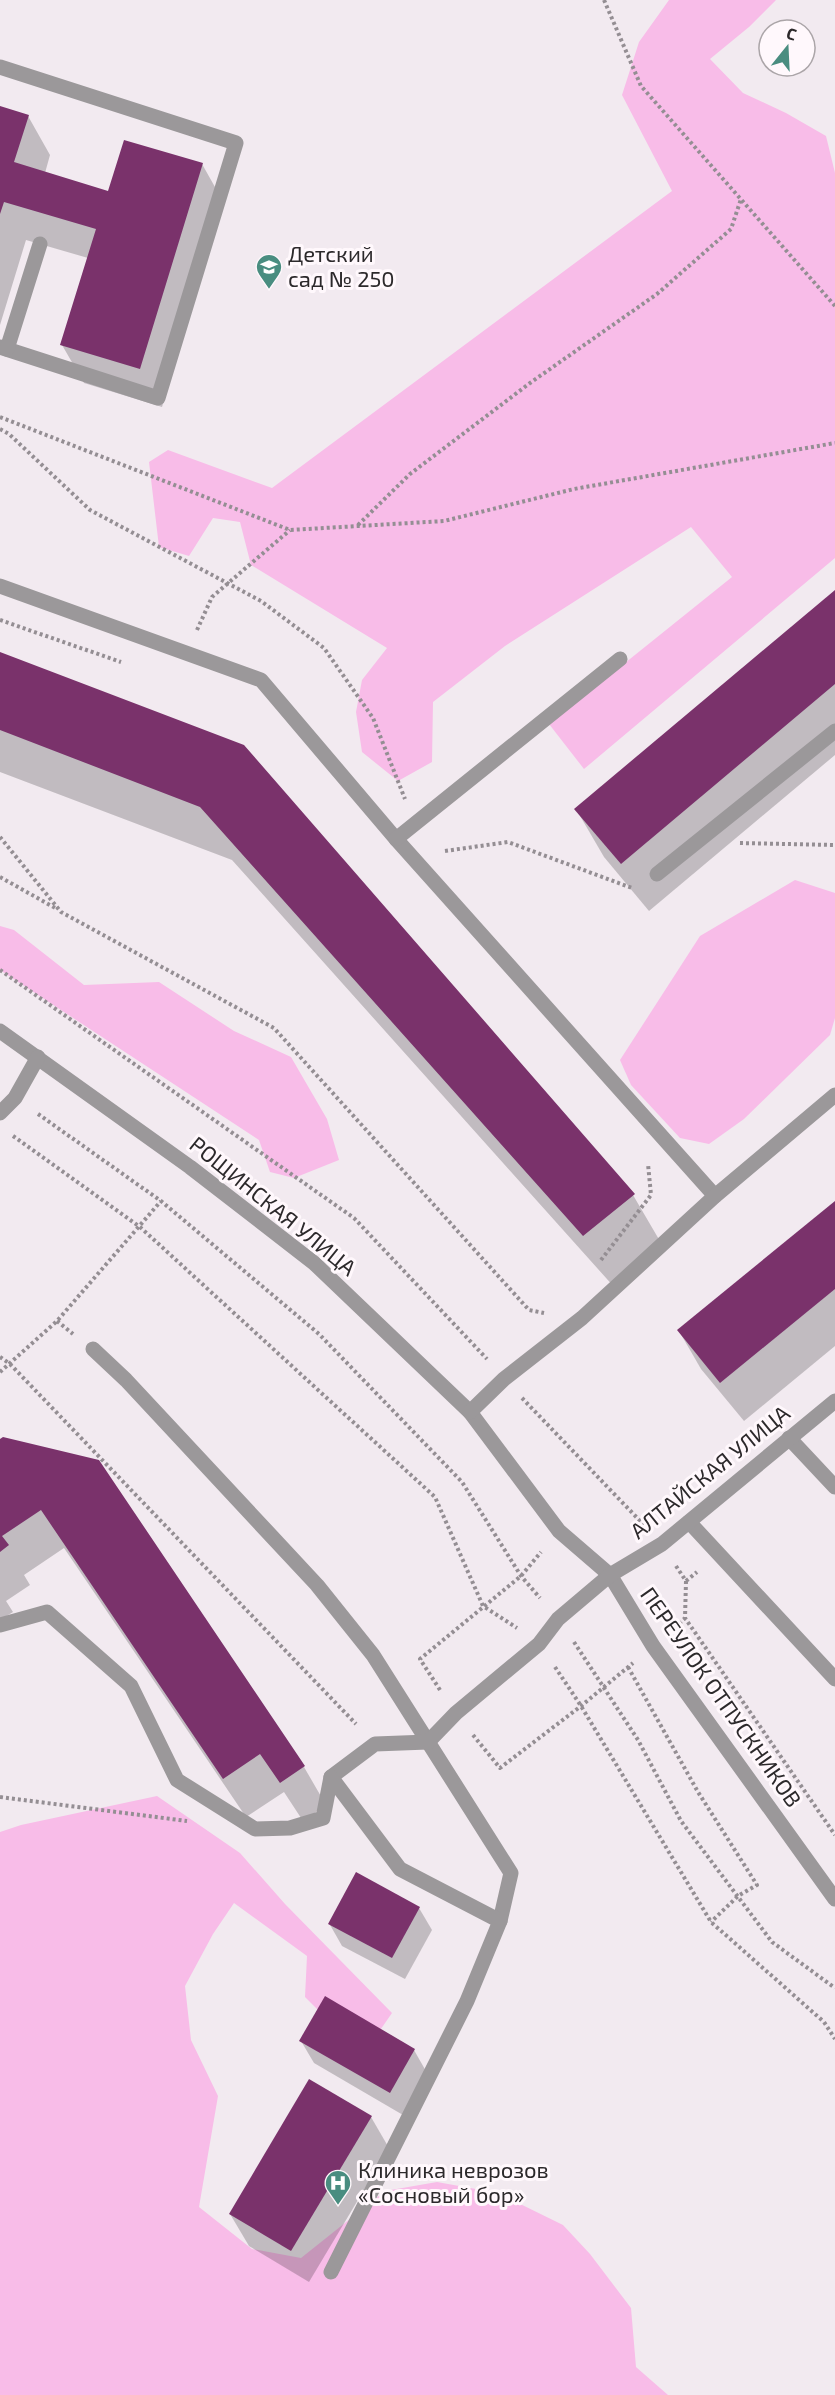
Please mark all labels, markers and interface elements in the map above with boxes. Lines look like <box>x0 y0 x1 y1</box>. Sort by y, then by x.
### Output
north arrow <box>757 18 817 78</box>
text: С <box>784 23 799 44</box>
place label: Детский сад № 250 <box>288 240 395 291</box>
school or university icon: Детский сад № 250 <box>254 252 284 290</box>
street label: РОЩИНСКАЯ УЛИЦА <box>185 1130 362 1280</box>
street label: АЛТАЙСКАЯ УЛИЦА <box>625 1399 794 1543</box>
street label: ПЕРЕУЛОК ОТПУСКНИКОВ <box>636 1582 808 1811</box>
place label: Клиника неврозов «Сосновый бор» <box>358 2156 549 2207</box>
hospital icon: Клиника неврозов «Сосновый бор» <box>323 2168 353 2206</box>

